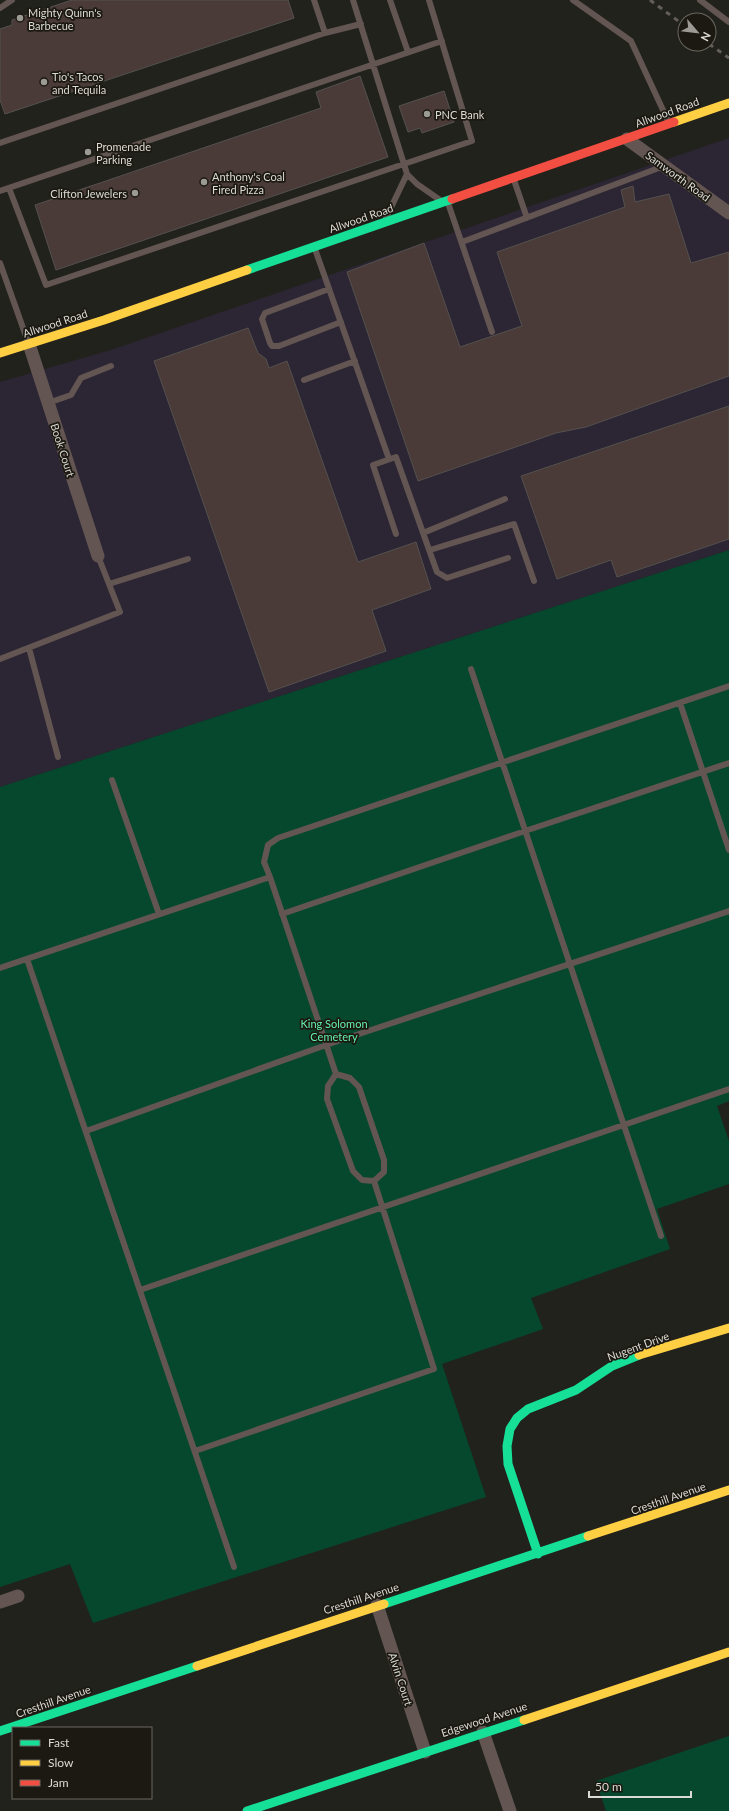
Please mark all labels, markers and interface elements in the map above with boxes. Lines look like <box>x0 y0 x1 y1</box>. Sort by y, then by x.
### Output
place label: Mighty Quinn's Barbecue <box>28 6 102 32</box>
north arrow <box>677 12 717 52</box>
marker: Mighty Quinn's Barbecue <box>15 13 25 23</box>
text: N <box>699 30 714 44</box>
place label: Tio's Tacos and Tequila <box>52 70 106 96</box>
marker: Tio's Tacos and Tequila <box>39 77 49 87</box>
street label: Allwood Road <box>633 94 701 130</box>
place label: PNC Bank <box>435 108 485 121</box>
marker: PNC Bank <box>422 109 432 119</box>
place label: Promenade Parking <box>96 140 151 166</box>
marker: Promenade Parking <box>83 147 93 157</box>
street label: Samworth Road <box>643 148 713 204</box>
place label: Anthony's Coal Fired Pizza <box>212 170 285 196</box>
marker: Anthony's Coal Fired Pizza <box>199 177 209 187</box>
place label: Clifton Jewelers <box>50 187 127 200</box>
marker: Clifton Jewelers <box>130 188 140 198</box>
street label: Allwood Road <box>327 201 395 235</box>
street label: Allwood Road <box>21 306 89 340</box>
street label: Book Court <box>48 422 78 478</box>
park label: King Solomon Cemetery <box>300 1017 368 1043</box>
street label: Nugent Drive <box>605 1329 671 1363</box>
street label: Cresthill Avenue <box>629 1479 707 1517</box>
street label: Cresthill Avenue <box>322 1580 400 1616</box>
street label: Alvin Court <box>386 1651 416 1707</box>
street label: Cresthill Avenue <box>14 1682 92 1720</box>
street label: Edgewood Avenue <box>439 1699 529 1739</box>
legend <box>12 1727 152 1799</box>
text: Fast <box>48 1735 70 1750</box>
text: Slow <box>48 1755 74 1770</box>
scale bar <box>589 1773 691 1799</box>
text: Jam <box>48 1775 69 1790</box>
text: 50 m <box>595 1779 622 1794</box>

